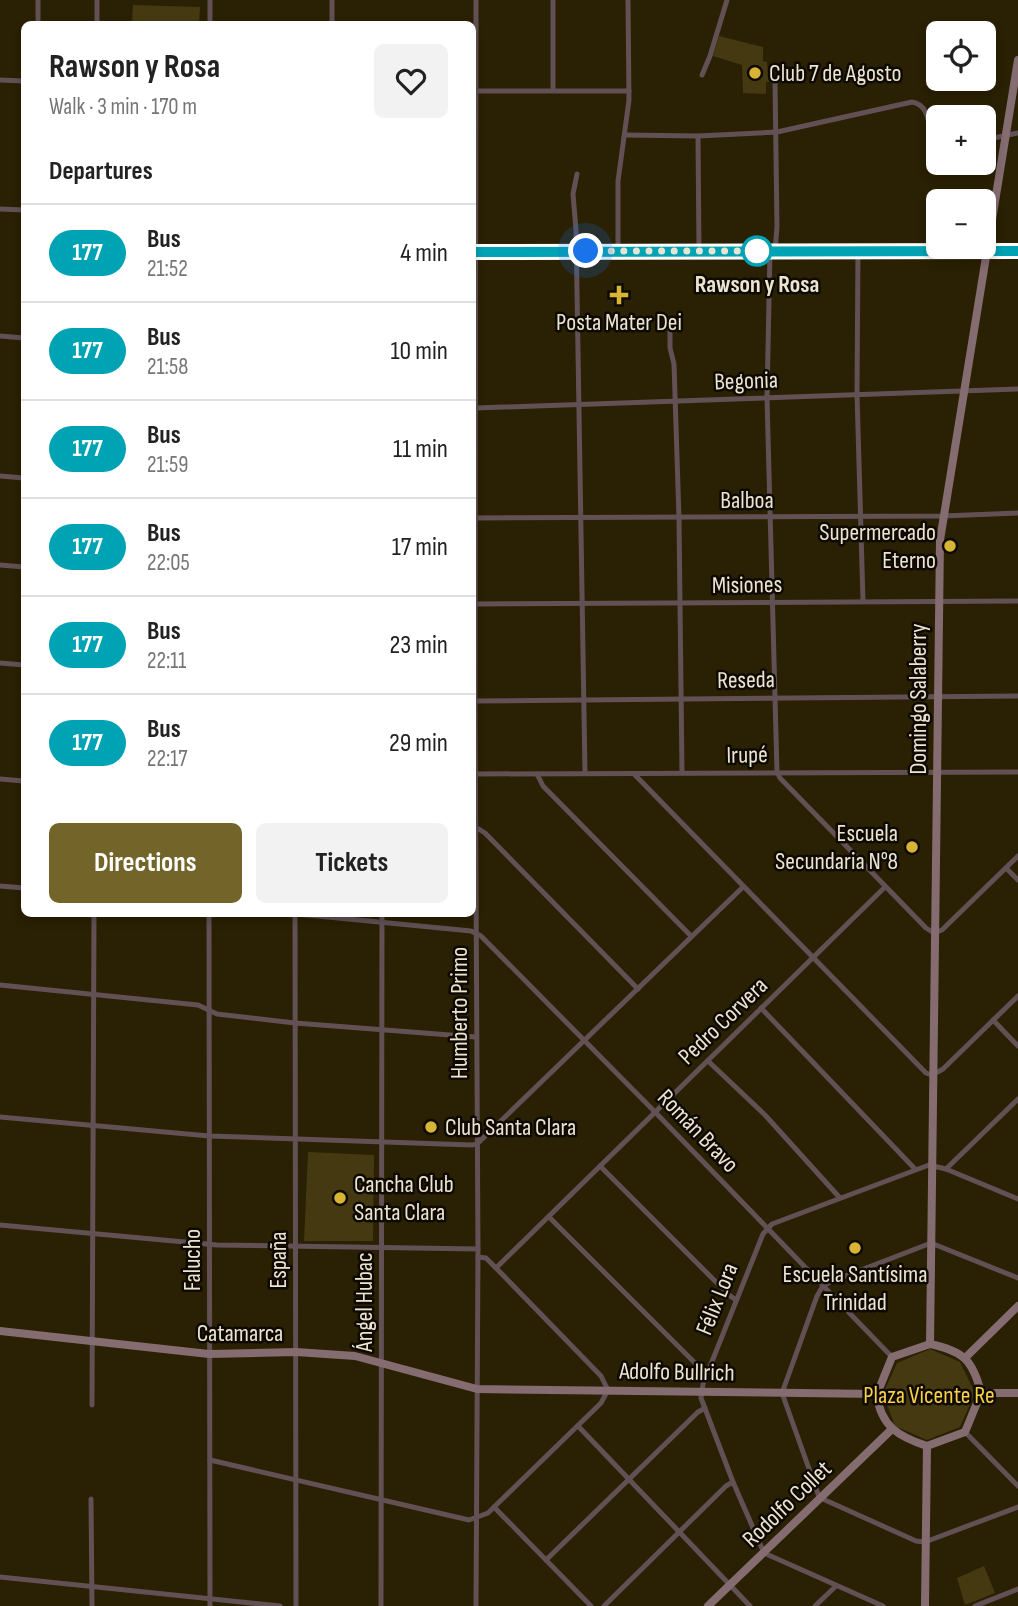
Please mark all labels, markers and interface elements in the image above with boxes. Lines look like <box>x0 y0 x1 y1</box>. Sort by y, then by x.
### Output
map controls <box>926 21 996 259</box>
button: locate <box>926 21 996 91</box>
button: heart <box>374 44 448 118</box>
text: Rawson y Rosa <box>49 47 220 87</box>
place label: Club 7 de Agosto <box>769 59 902 88</box>
marker: Club 7 de Agosto <box>747 65 763 81</box>
text: Walk · 3 min · 170 m <box>49 93 197 121</box>
button: + <box>926 105 996 175</box>
text: Departures <box>49 156 153 187</box>
button: − <box>926 189 996 259</box>
text: Bus <box>147 224 181 255</box>
your location <box>568 233 603 268</box>
marker: Rawson y Rosa <box>742 236 772 266</box>
text: 177 <box>72 238 103 267</box>
text: 4 min <box>400 238 448 269</box>
text: 21:52 <box>147 255 188 283</box>
place label: Rawson y Rosa <box>695 270 819 299</box>
marker: Posta Mater Dei <box>609 285 629 305</box>
place label: Posta Mater Dei <box>556 308 682 337</box>
text: Bus <box>147 322 181 353</box>
text: 177 <box>72 336 103 365</box>
text: 10 min <box>391 336 448 367</box>
text: 21:58 <box>147 353 188 381</box>
street label: Begonia <box>714 365 778 397</box>
text: Bus <box>147 420 181 451</box>
text: 177 <box>72 434 103 463</box>
text: 11 min <box>393 434 448 465</box>
text: 21:59 <box>147 451 188 479</box>
street label: Balboa <box>720 486 774 515</box>
text: Bus <box>147 518 181 549</box>
place label: Supermercado Eterno <box>819 518 936 575</box>
text: 177 <box>72 532 103 561</box>
text: 17 min <box>392 532 448 563</box>
marker: Supermercado Eterno <box>942 538 958 554</box>
text: 22:05 <box>147 549 190 577</box>
street label: Misiones <box>712 570 782 600</box>
text: Bus <box>147 616 181 647</box>
street label: Domingo Salaberry <box>904 623 933 775</box>
text: 177 <box>72 630 103 659</box>
text: 23 min <box>390 630 448 661</box>
text: 22:11 <box>147 647 186 675</box>
street label: Reseda <box>717 665 775 695</box>
text: Bus <box>147 714 181 745</box>
text: 177 <box>72 728 103 757</box>
text: 29 min <box>389 728 448 759</box>
street label: Irupé <box>726 740 768 770</box>
text: 22:17 <box>147 745 188 773</box>
place label: Escuela Secundaria N°8 <box>775 819 898 876</box>
button: Directions <box>49 823 242 903</box>
button: Tickets <box>256 823 448 903</box>
marker: Escuela Secundaria N°8 <box>904 839 920 855</box>
street label: Humberto Primo <box>445 947 474 1079</box>
street label: Pedro Corvera <box>672 971 774 1071</box>
street label: Román Bravo <box>651 1083 745 1179</box>
place label: Club Santa Clara <box>445 1113 576 1142</box>
marker: Club Santa Clara <box>423 1119 439 1135</box>
place label: Cancha Club Santa Clara <box>354 1170 454 1227</box>
marker: Cancha Club Santa Clara <box>332 1190 348 1206</box>
street label: Falucho <box>178 1229 207 1291</box>
street label: España <box>264 1231 293 1289</box>
marker: Escuela Santísima Trinidad <box>847 1240 863 1256</box>
street label: Ángel Hubac <box>350 1252 379 1353</box>
street label: Félix Lora <box>690 1259 744 1339</box>
place label: Escuela Santísima Trinidad <box>783 1260 927 1317</box>
street label: Catamarca <box>197 1319 283 1348</box>
street label: Adolfo Bullrich <box>618 1356 735 1388</box>
park label: Plaza Vicente Re <box>863 1381 995 1410</box>
street label: Rodolfo Collet <box>736 1454 838 1554</box>

